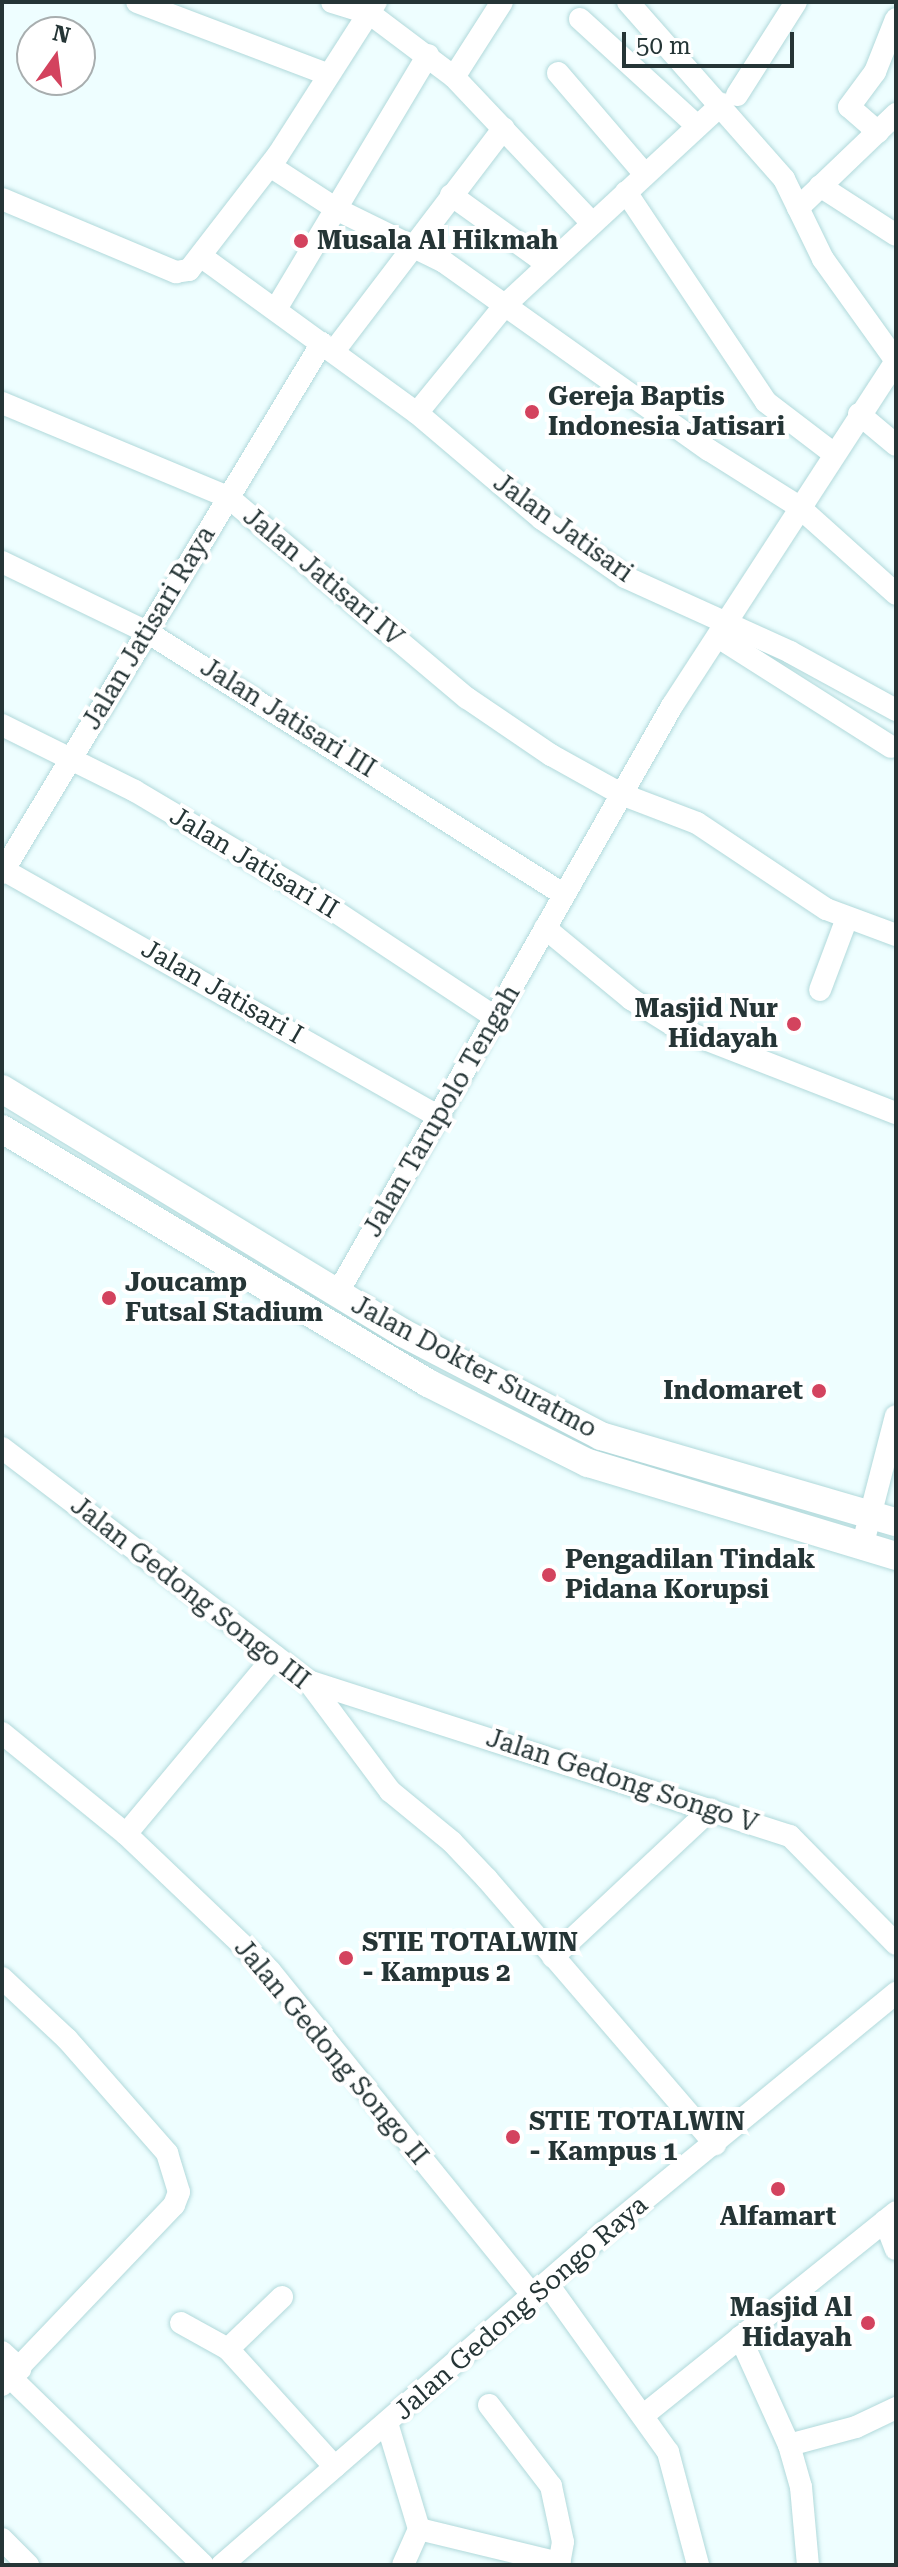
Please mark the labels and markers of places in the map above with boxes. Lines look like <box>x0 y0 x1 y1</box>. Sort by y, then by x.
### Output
place label: Musala Al Hikmah <box>317 225 558 257</box>
marker: Musala Al Hikmah <box>292 232 310 250</box>
place label: Gereja Baptis Indonesia Jatisari <box>548 381 785 442</box>
marker: Gereja Baptis Indonesia Jatisari <box>523 403 541 421</box>
place label: Masjid Nur Hidayah <box>635 993 778 1054</box>
marker: Masjid Nur Hidayah <box>785 1015 803 1033</box>
place label: Joucamp Futsal Stadium <box>125 1267 323 1328</box>
marker: Joucamp Futsal Stadium <box>100 1289 118 1307</box>
place label: Indomaret <box>663 1375 803 1407</box>
marker: Indomaret <box>810 1382 828 1400</box>
place label: Pengadilan Tindak Pidana Korupsi <box>565 1544 815 1606</box>
marker: Pengadilan Tindak Pidana Korupsi <box>540 1566 558 1584</box>
place label: STIE TOTALWIN - Kampus 2 <box>362 1927 578 1988</box>
marker: STIE TOTALWIN - Kampus 2 <box>337 1949 355 1967</box>
place label: STIE TOTALWIN - Kampus 1 <box>529 2106 745 2168</box>
marker: STIE TOTALWIN - Kampus 1 <box>504 2128 522 2146</box>
marker: Alfamart <box>769 2180 787 2198</box>
place label: Alfamart <box>720 2201 836 2233</box>
place label: Masjid Al Hidayah <box>730 2292 852 2354</box>
marker: Masjid Al Hidayah <box>859 2314 877 2332</box>

